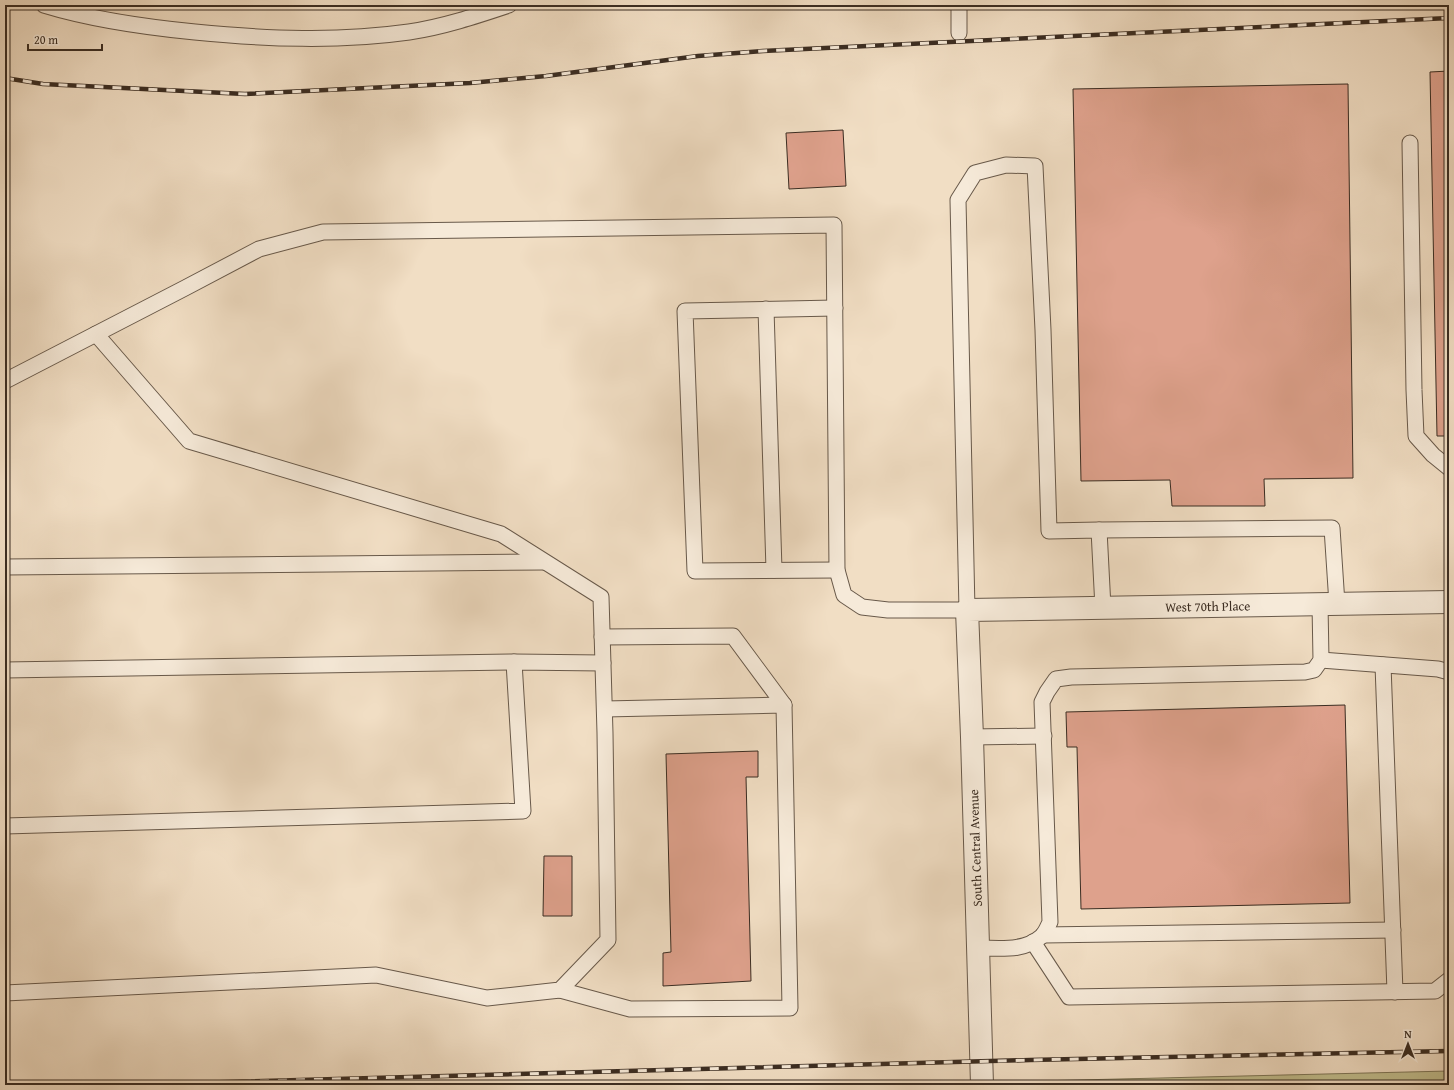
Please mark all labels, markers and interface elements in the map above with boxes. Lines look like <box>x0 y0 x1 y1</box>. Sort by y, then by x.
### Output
scale bar <box>28 26 102 52</box>
text: 20 m <box>34 31 58 48</box>
street label: West 70th Place <box>1165 596 1251 617</box>
street label: South Central Avenue <box>964 789 987 907</box>
north arrow <box>1388 1024 1428 1064</box>
text: N <box>1404 1026 1412 1042</box>

